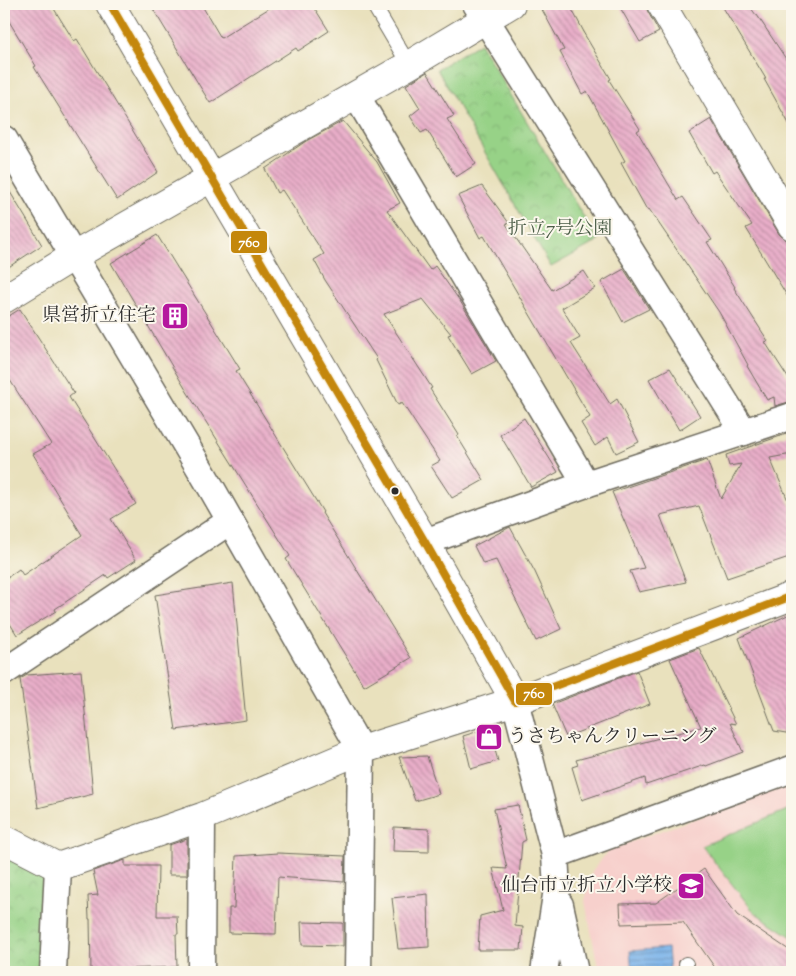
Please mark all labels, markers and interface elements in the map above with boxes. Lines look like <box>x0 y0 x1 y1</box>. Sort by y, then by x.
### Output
park label: 折立7号公園 <box>508 216 612 243</box>
line badge: 760 <box>230 230 268 254</box>
text: 760 <box>238 234 260 254</box>
building icon: 県営折立住宅 <box>160 301 190 331</box>
place label: 県営折立住宅 <box>42 303 156 330</box>
unlabelled marker <box>390 486 400 496</box>
line badge: 760 <box>515 682 553 706</box>
text: 760 <box>523 685 545 705</box>
shop icon: うさちゃんクリーニング <box>474 722 504 752</box>
place label: うさちゃんクリーニング <box>508 724 717 751</box>
school or university icon: 仙台市立折立小学校 <box>676 871 706 901</box>
place label: 仙台市立折立小学校 <box>501 873 672 900</box>

